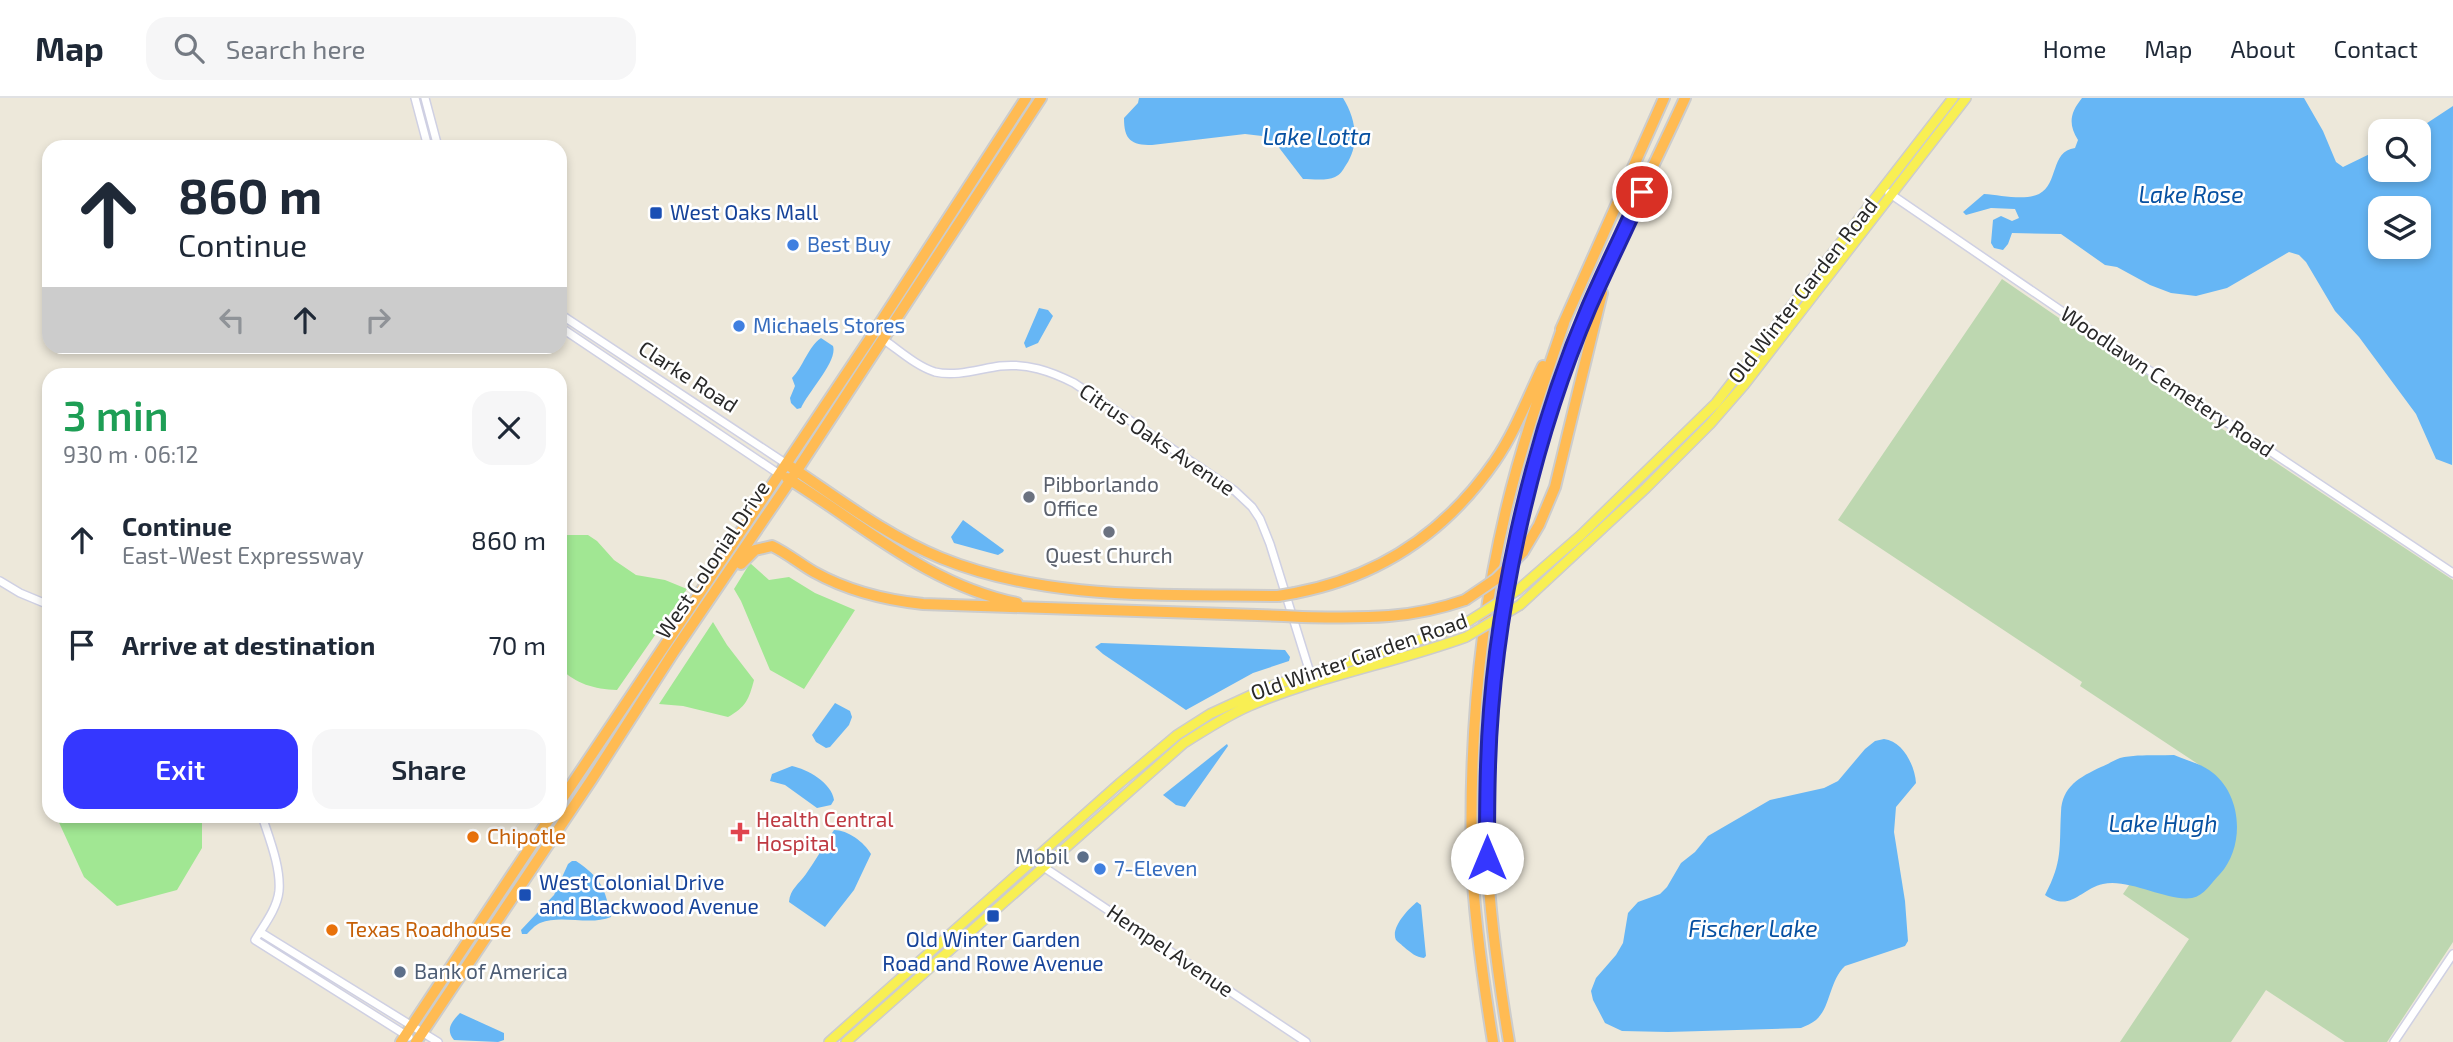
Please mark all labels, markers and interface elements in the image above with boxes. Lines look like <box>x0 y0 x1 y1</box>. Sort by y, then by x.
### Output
search box <box>146 17 636 80</box>
text: Map <box>35 28 104 68</box>
icon: search <box>170 29 208 67</box>
text: Search here <box>226 33 365 64</box>
text: Home <box>2043 34 2106 63</box>
text: Map <box>2144 34 2192 63</box>
text: About <box>2230 34 2296 63</box>
text: Contact <box>2334 34 2418 63</box>
map controls <box>2368 119 2431 259</box>
button: search <box>2368 119 2431 182</box>
water label: Lake Lotta <box>1262 122 1372 150</box>
pin <box>1612 162 1672 222</box>
text: 860 m <box>178 165 322 224</box>
icon: ahead <box>63 168 154 259</box>
icon: arrive <box>1623 173 1661 211</box>
water label: Lake Rose <box>2138 180 2244 208</box>
street label: Old Winter Garden Road <box>1722 193 1882 387</box>
button: layers <box>2368 196 2431 259</box>
place label: West Oaks Mall <box>670 199 819 224</box>
marker: West Oaks Mall <box>648 205 664 221</box>
text: Continue <box>178 225 307 263</box>
place label: Best Buy <box>807 231 891 256</box>
marker: Best Buy <box>785 237 801 253</box>
street label: Woodlawn Cemetery Road <box>2057 300 2279 461</box>
icon: left <box>213 301 251 339</box>
icon: ahead <box>286 301 324 339</box>
icon: right <box>359 301 397 339</box>
place label: Michaels Stores <box>753 312 905 337</box>
marker: Michaels Stores <box>731 318 747 334</box>
street label: Clarke Road <box>635 335 743 417</box>
street label: Citrus Oaks Avenue <box>1075 377 1240 500</box>
text: 3 min <box>63 389 169 439</box>
button: close <box>472 391 546 465</box>
text: 930 m · 06:12 <box>63 440 198 468</box>
place label: Pibborlando Office <box>1043 471 1159 520</box>
street label: West Colonial Drive <box>650 475 774 643</box>
marker: Pibborlando Office <box>1021 489 1037 505</box>
text: Continue <box>122 510 232 541</box>
icon: ahead <box>63 521 101 559</box>
text: 860 m <box>471 524 546 555</box>
marker: Quest Church <box>1101 524 1117 540</box>
text: East-West Expressway <box>122 541 364 569</box>
place label: Quest Church <box>1045 542 1173 568</box>
street label: Old Winter Garden Road <box>1247 607 1470 704</box>
icon: arrive <box>63 626 101 664</box>
text: Arrive at destination <box>122 629 375 660</box>
text: 70 m <box>488 629 546 660</box>
button: Exit <box>63 729 298 809</box>
button: Share <box>312 729 546 809</box>
place label: Health Central Hospital <box>756 806 894 855</box>
water label: Lake Hugh <box>2108 809 2218 837</box>
position arrow <box>1450 821 1524 895</box>
marker: Health Central Hospital <box>730 822 750 842</box>
place label: Chipotle <box>487 823 566 848</box>
marker: Chipotle <box>465 829 481 845</box>
place label: Mobil <box>1015 843 1070 868</box>
marker: Mobil <box>1075 849 1091 865</box>
place label: 7-Eleven <box>1114 855 1197 880</box>
marker: 7-Eleven <box>1092 861 1108 877</box>
place label: West Colonial Drive and Blackwood Avenue <box>539 869 759 918</box>
marker: West Colonial Drive and Blackwood Avenue <box>517 887 533 903</box>
street label: Hempel Avenue <box>1103 898 1239 1001</box>
marker: Old Winter Garden Road and Rowe Avenue <box>985 908 1001 924</box>
water label: Fischer Lake <box>1688 914 1818 942</box>
place label: Texas Roadhouse <box>346 916 512 941</box>
marker: Texas Roadhouse <box>324 922 340 938</box>
place label: Old Winter Garden Road and Rowe Avenue <box>882 926 1104 975</box>
place label: Bank of America <box>414 958 568 983</box>
marker: Bank of America <box>392 964 408 980</box>

